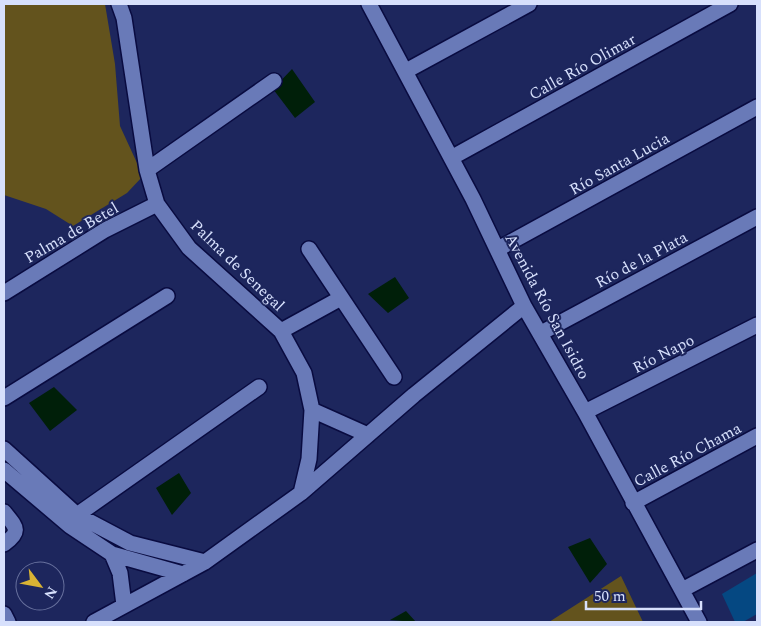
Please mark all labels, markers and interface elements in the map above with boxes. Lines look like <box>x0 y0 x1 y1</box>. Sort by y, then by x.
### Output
street label: Calle Río Olimar <box>525 27 640 106</box>
street label: Río Santa Lucia <box>565 126 674 201</box>
street label: Palma de Betel <box>20 196 123 270</box>
street label: Palma de Senegal <box>185 214 290 317</box>
street label: Río de la Plata <box>591 225 692 294</box>
street label: Avenida Río San Isidro <box>498 229 596 384</box>
street label: Río Napo <box>628 328 699 380</box>
street label: Calle Río Chama <box>629 416 746 493</box>
north arrow <box>15 561 65 611</box>
scale bar <box>586 578 701 610</box>
text: N <box>39 582 63 603</box>
text: 50 m <box>594 585 626 608</box>

